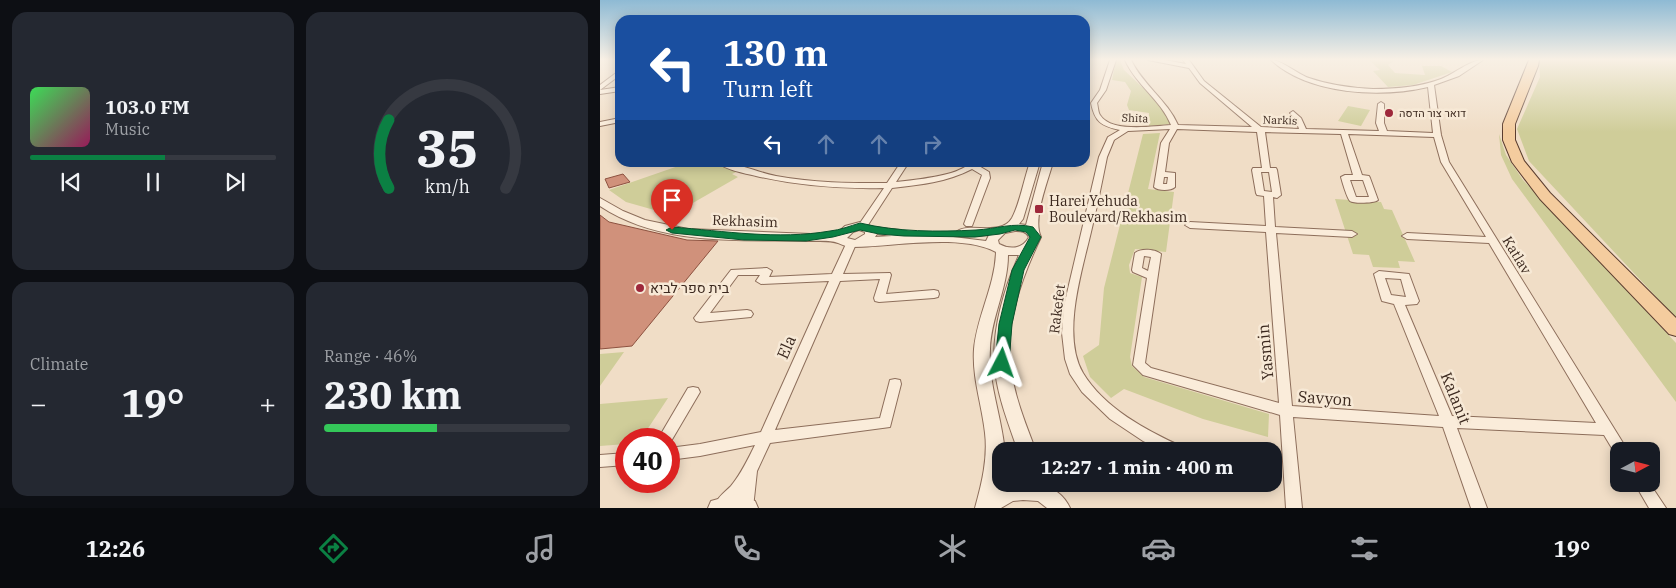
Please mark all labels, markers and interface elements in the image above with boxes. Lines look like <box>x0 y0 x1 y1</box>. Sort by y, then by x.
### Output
text: 130 m <box>723 30 828 76</box>
icon: left <box>640 35 705 100</box>
text: Turn left <box>723 74 813 103</box>
text: 103.0 FM <box>105 95 190 119</box>
place label: דואר צור הדסה <box>1399 106 1466 120</box>
marker: דואר צור הדסה <box>1383 107 1395 119</box>
street label: Shita <box>1121 111 1149 125</box>
street label: Narkis <box>1262 112 1298 128</box>
text: 35 <box>416 114 478 181</box>
text: Music <box>105 119 150 139</box>
icon: left <box>759 130 787 158</box>
icon: ahead <box>812 130 840 158</box>
icon: ahead <box>865 130 893 158</box>
icon: right <box>918 130 946 158</box>
icon: previous <box>57 168 85 196</box>
icon: pause <box>139 168 167 196</box>
icon: next <box>221 168 249 196</box>
text: km/h <box>424 175 470 198</box>
pin <box>651 179 693 230</box>
icon: arrive <box>658 186 686 214</box>
place label: Harei Yehuda Boulevard/Rekhasim <box>1049 192 1187 226</box>
marker: Harei Yehuda Boulevard/Rekhasim <box>1033 203 1045 215</box>
street label: Rekhasim <box>712 211 778 231</box>
street label: Katlav <box>1499 233 1536 278</box>
place label: בית ספר לביא <box>650 279 730 297</box>
marker: בית ספר לביא <box>634 282 646 294</box>
street label: Rakefet <box>1045 283 1069 335</box>
street label: Yasmin <box>1253 323 1277 381</box>
street label: Ela <box>772 332 800 362</box>
position arrow <box>975 336 1027 388</box>
text: Range · 46% <box>324 346 417 366</box>
text: Climate <box>30 354 88 374</box>
street label: Kalanit <box>1437 369 1476 427</box>
text: 230 km <box>324 370 462 419</box>
text: 19° <box>121 378 185 427</box>
text: − <box>30 385 47 422</box>
text: + <box>259 385 276 422</box>
street label: Savyon <box>1297 386 1353 410</box>
speed limit sign: 40 <box>615 428 680 493</box>
north arrow <box>1610 442 1660 492</box>
map controls <box>1610 442 1660 492</box>
text: 12:27 · 1 min · 400 m <box>1041 455 1233 479</box>
icon: directions <box>316 531 351 566</box>
icon: music <box>523 531 558 566</box>
icon: phone <box>729 531 764 566</box>
icon: climate <box>935 531 970 566</box>
icon: car <box>1141 531 1176 566</box>
icon: filters <box>1347 531 1382 566</box>
text: 12:26 <box>86 534 145 563</box>
text: 19° <box>1554 534 1590 563</box>

